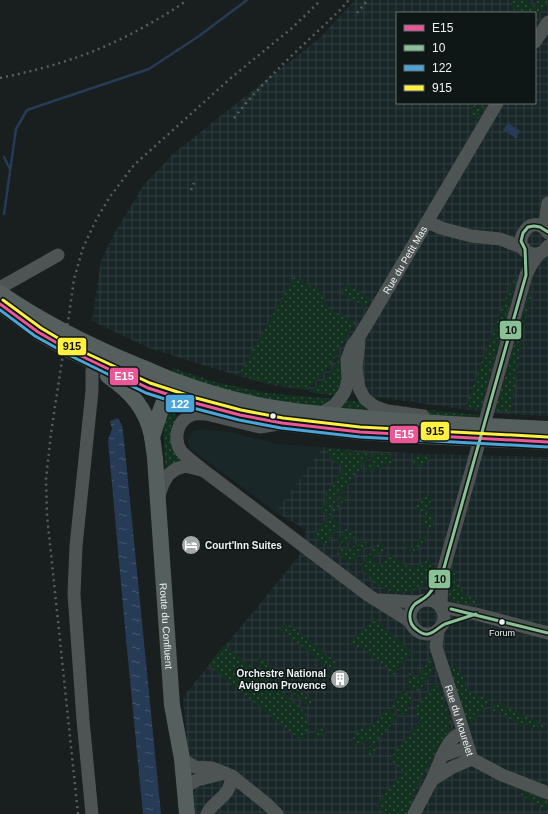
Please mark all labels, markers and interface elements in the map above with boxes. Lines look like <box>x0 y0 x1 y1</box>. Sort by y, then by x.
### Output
legend <box>396 12 536 104</box>
text: E15 <box>432 21 454 35</box>
text: 10 <box>432 41 446 55</box>
text: 122 <box>432 61 452 75</box>
text: 915 <box>432 81 452 95</box>
street label: Rue du Petit Mas <box>380 224 429 296</box>
line badge: 10 <box>499 320 522 340</box>
text: 10 <box>505 324 517 336</box>
line badge: 915 <box>57 337 87 356</box>
text: 915 <box>63 340 81 352</box>
line badge: E15 <box>109 367 139 386</box>
text: E15 <box>114 370 134 382</box>
line badge: 122 <box>165 394 195 413</box>
text: 122 <box>171 398 189 410</box>
unlabelled marker <box>268 411 278 421</box>
line badge: 915 <box>420 421 450 441</box>
line badge: E15 <box>389 425 419 444</box>
text: 915 <box>426 425 444 437</box>
text: E15 <box>394 428 414 440</box>
hotel icon: Court'Inn Suites <box>180 534 202 556</box>
place label: Court'Inn Suites <box>205 540 282 551</box>
line badge: 10 <box>428 569 451 589</box>
text: 10 <box>434 573 446 585</box>
street label: Route du Confluent <box>158 583 175 670</box>
marker: Forum <box>497 617 507 627</box>
place label: Forum <box>489 628 515 638</box>
place label: Orchestre National Avignon Provence <box>237 668 326 691</box>
building icon: Orchestre National Avignon Provence <box>329 668 351 690</box>
street label: Rue du Mourelet <box>443 683 476 757</box>

